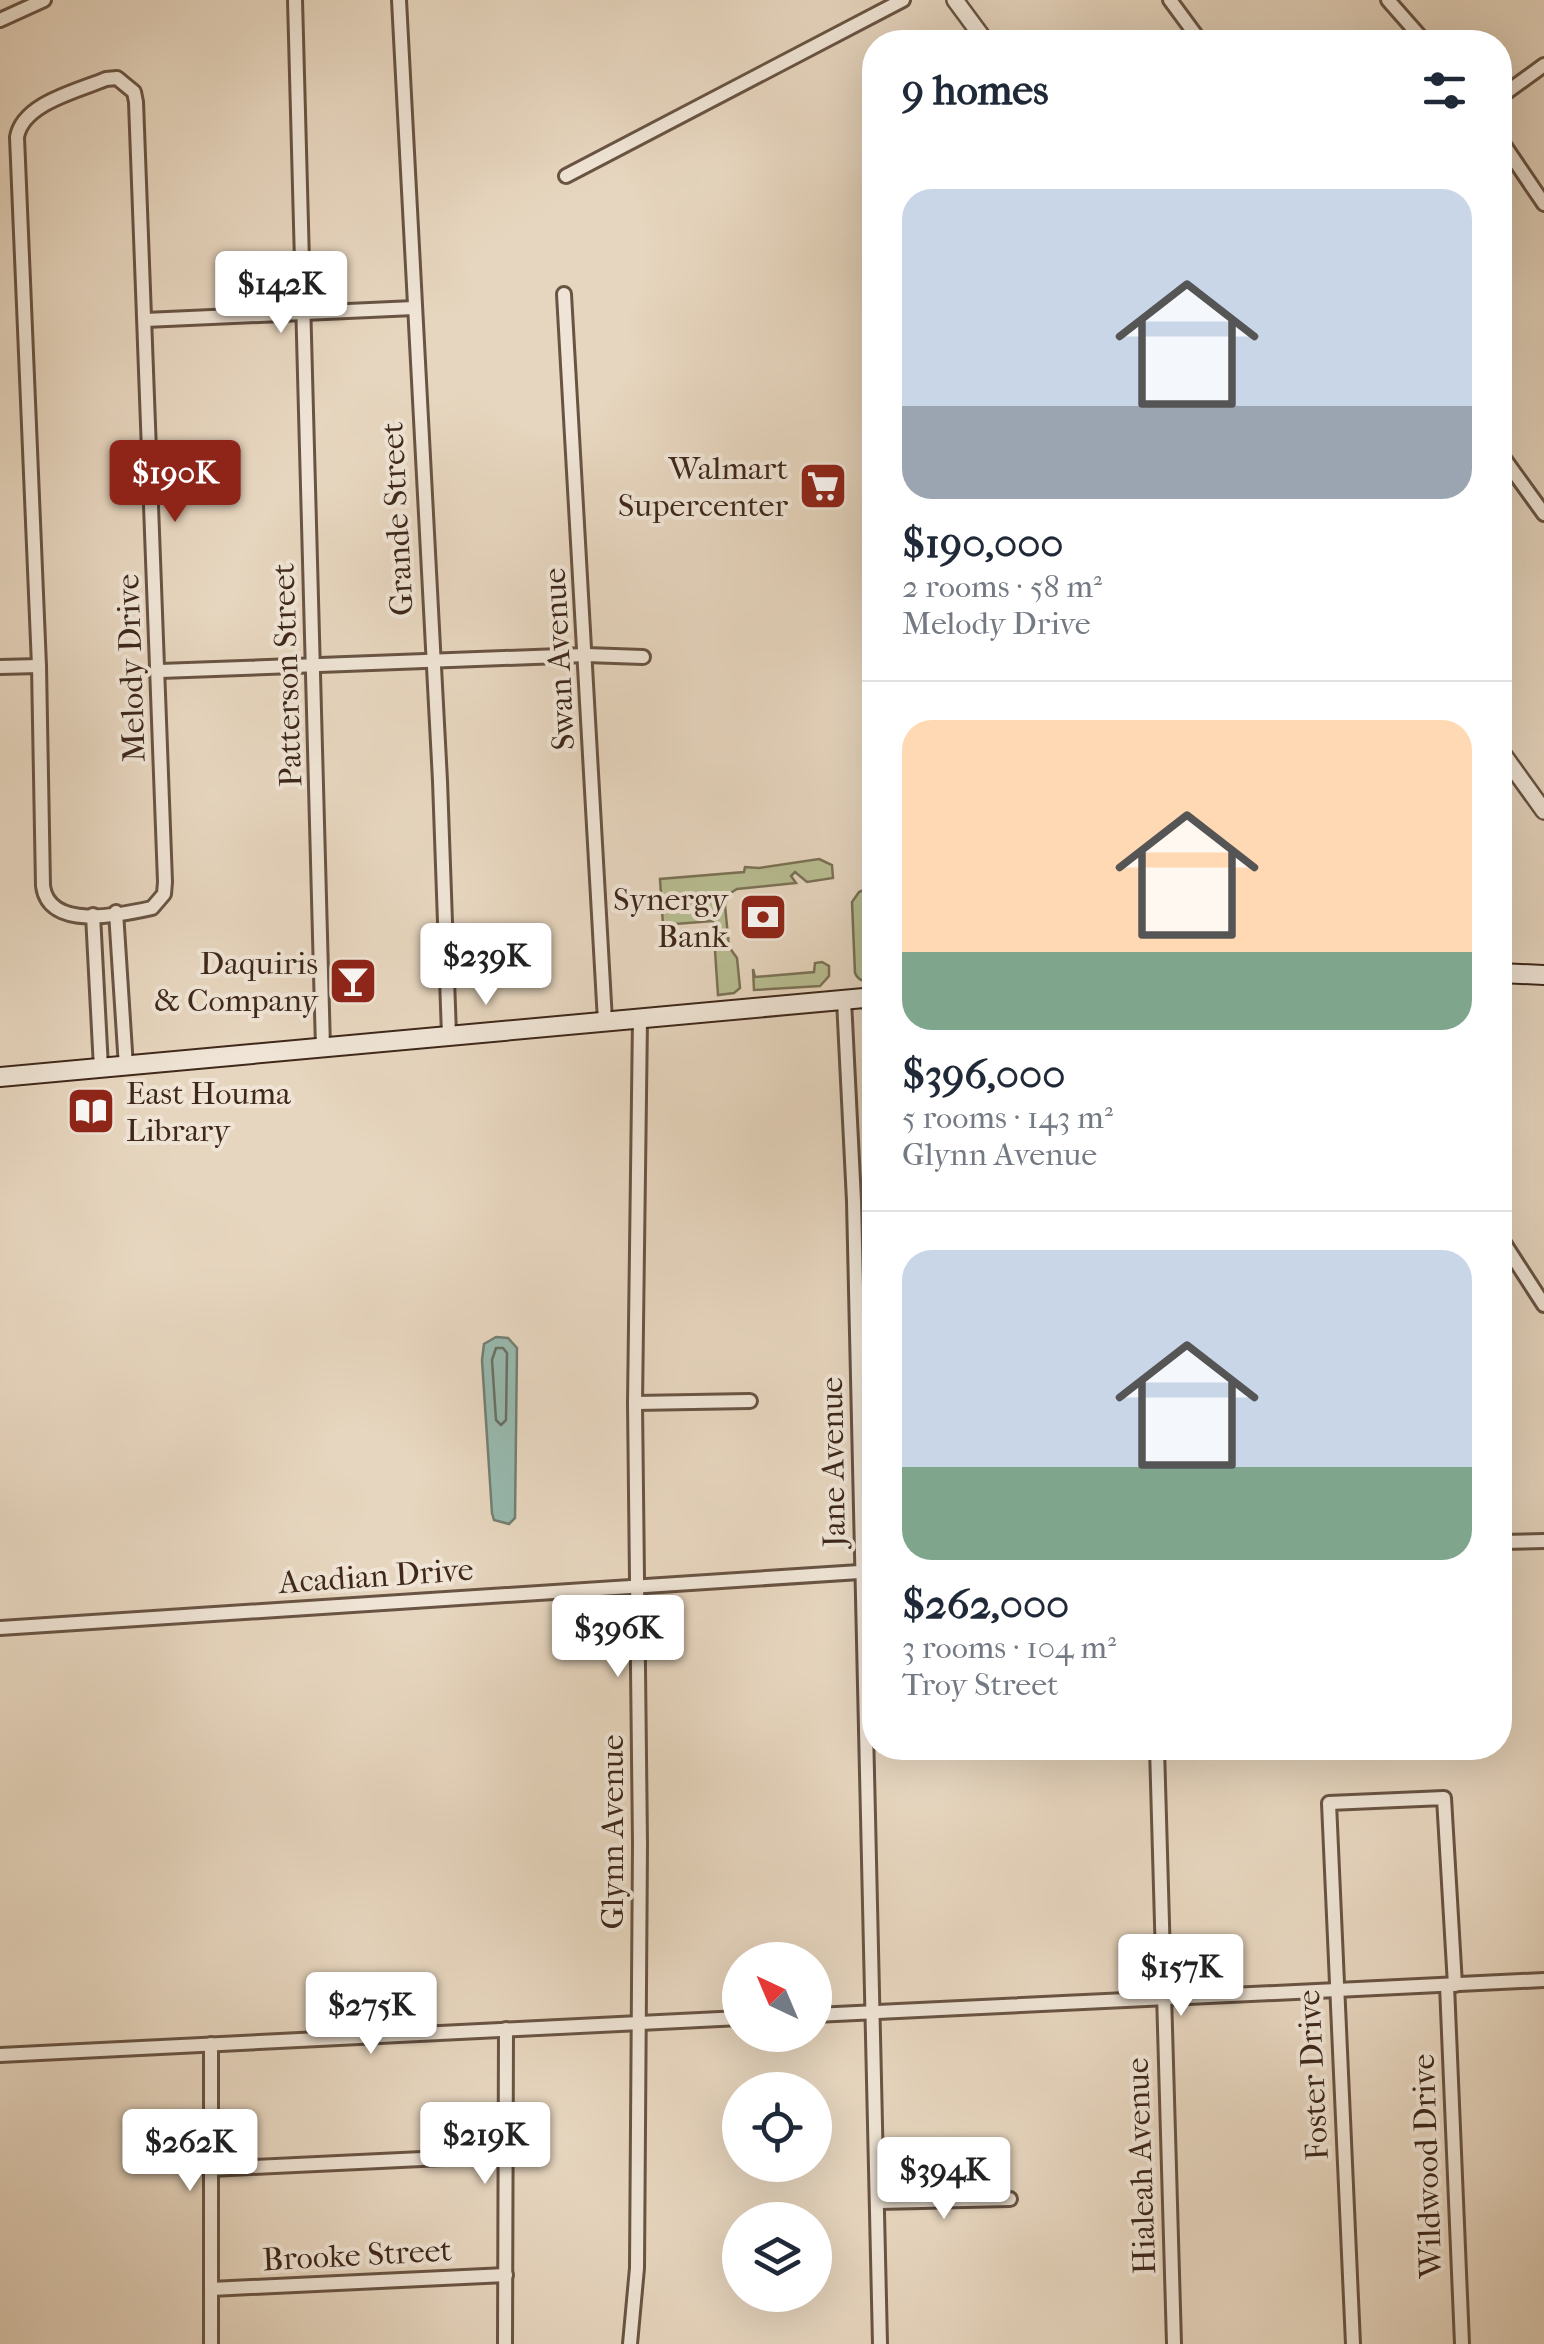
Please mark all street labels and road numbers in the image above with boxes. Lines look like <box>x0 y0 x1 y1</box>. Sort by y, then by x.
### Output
street label: Grande Street <box>373 421 421 617</box>
street label: Patterson Street <box>265 562 309 787</box>
street label: Swan Avenue <box>536 567 582 751</box>
street label: Melody Drive <box>109 573 153 763</box>
street label: Jane Avenue <box>813 1376 853 1551</box>
street label: Acadian Drive <box>275 1551 475 1601</box>
street label: Glynn Avenue <box>594 1734 631 1930</box>
street label: Foster Drive <box>1290 1988 1336 2161</box>
street label: Wildwood Drive <box>1405 2053 1449 2280</box>
street label: Hialeah Avenue <box>1119 2057 1163 2275</box>
street label: Brooke Street <box>261 2232 453 2278</box>

